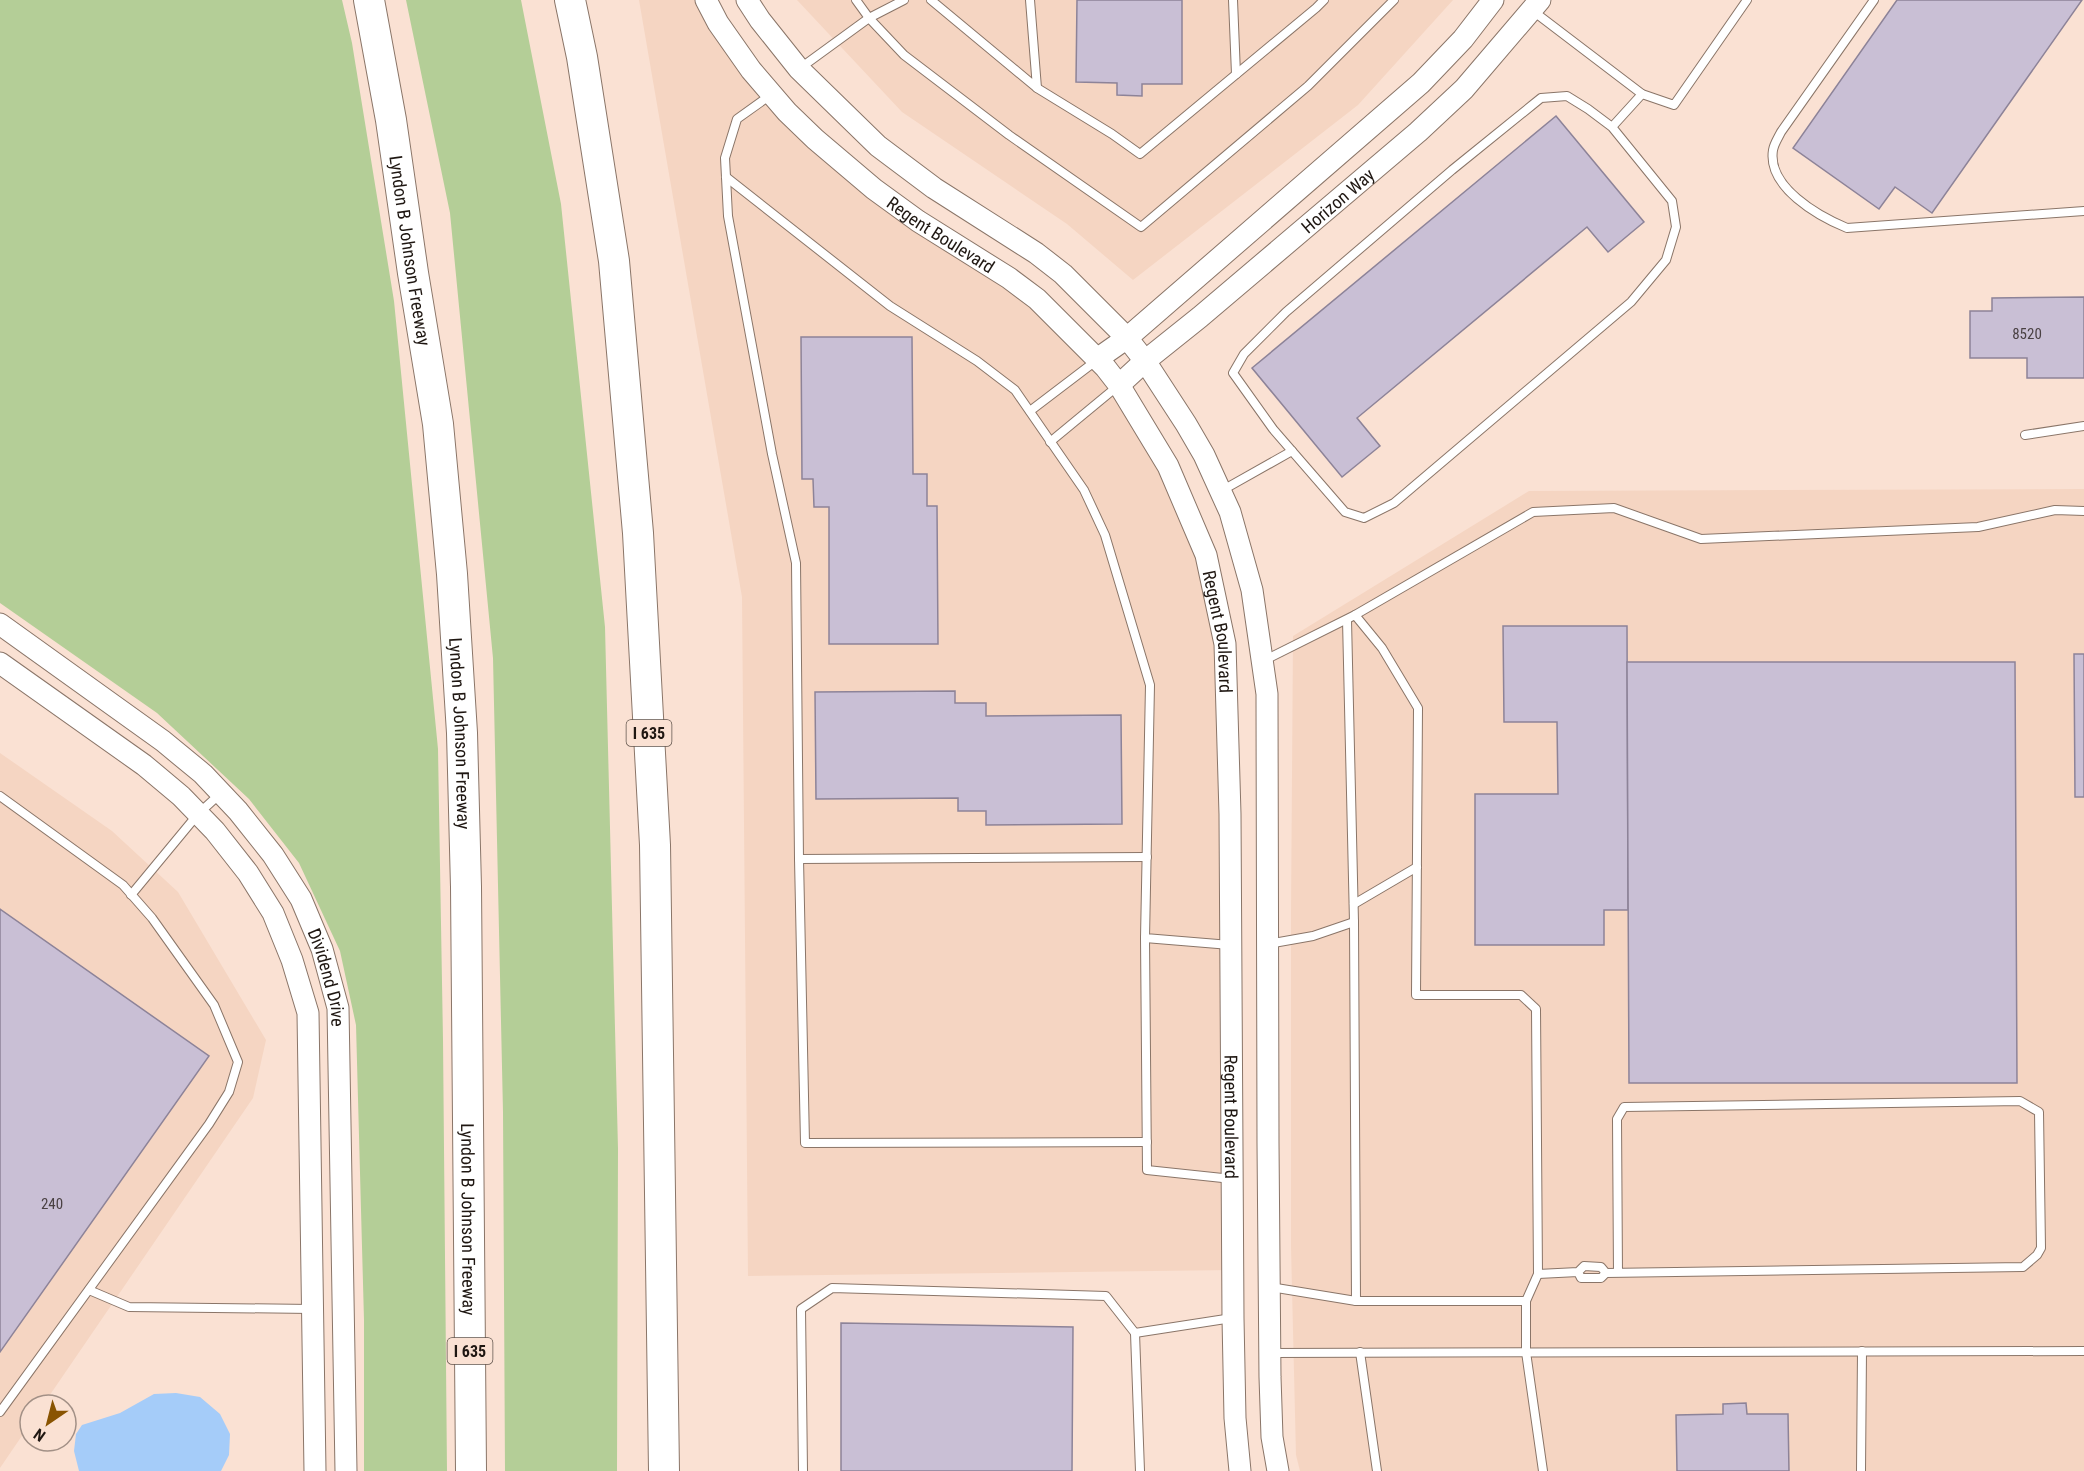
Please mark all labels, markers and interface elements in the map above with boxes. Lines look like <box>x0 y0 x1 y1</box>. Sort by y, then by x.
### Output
street label: Lyndon B Johnson Freeway <box>386 154 435 348</box>
street label: Horizon Way <box>1297 163 1378 237</box>
street label: Regent Boulevard <box>883 192 999 277</box>
house number: 8520 <box>2012 325 2042 343</box>
street label: Regent Boulevard <box>1199 568 1237 693</box>
street label: Lyndon B Johnson Freeway <box>446 637 475 830</box>
road number: I 635 <box>626 720 672 746</box>
street label: Dividend Drive <box>304 925 349 1027</box>
street label: Regent Boulevard <box>1221 1055 1243 1179</box>
street label: Lyndon B Johnson Freeway <box>458 1123 480 1316</box>
house number: 240 <box>41 1195 63 1213</box>
road number: I 635 <box>448 1338 492 1364</box>
north arrow <box>18 1393 78 1453</box>
text: N <box>30 1424 49 1445</box>

